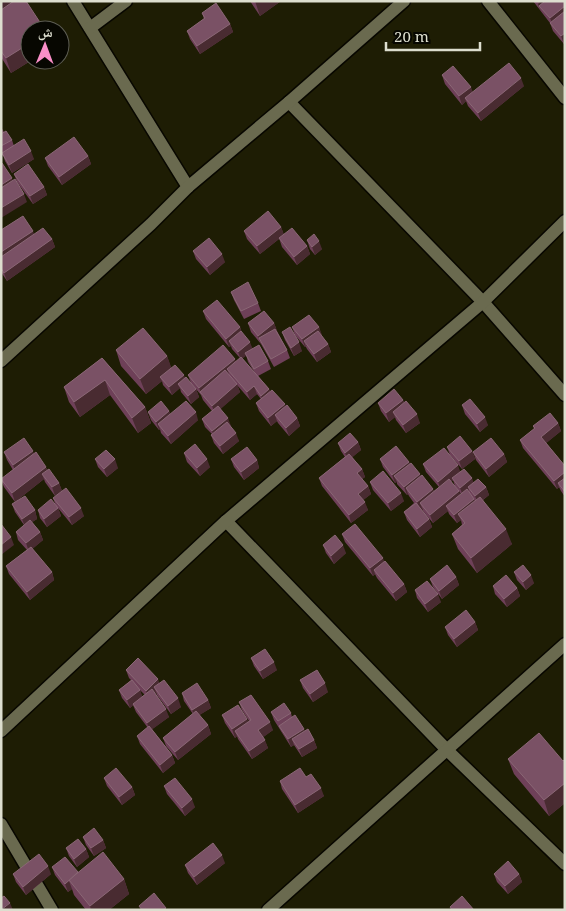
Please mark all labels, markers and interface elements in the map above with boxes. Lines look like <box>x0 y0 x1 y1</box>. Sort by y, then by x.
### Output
north arrow <box>20 20 70 70</box>
scale bar <box>386 20 480 52</box>
text: ش <box>38 22 53 41</box>
text: 20 m <box>394 26 429 46</box>

